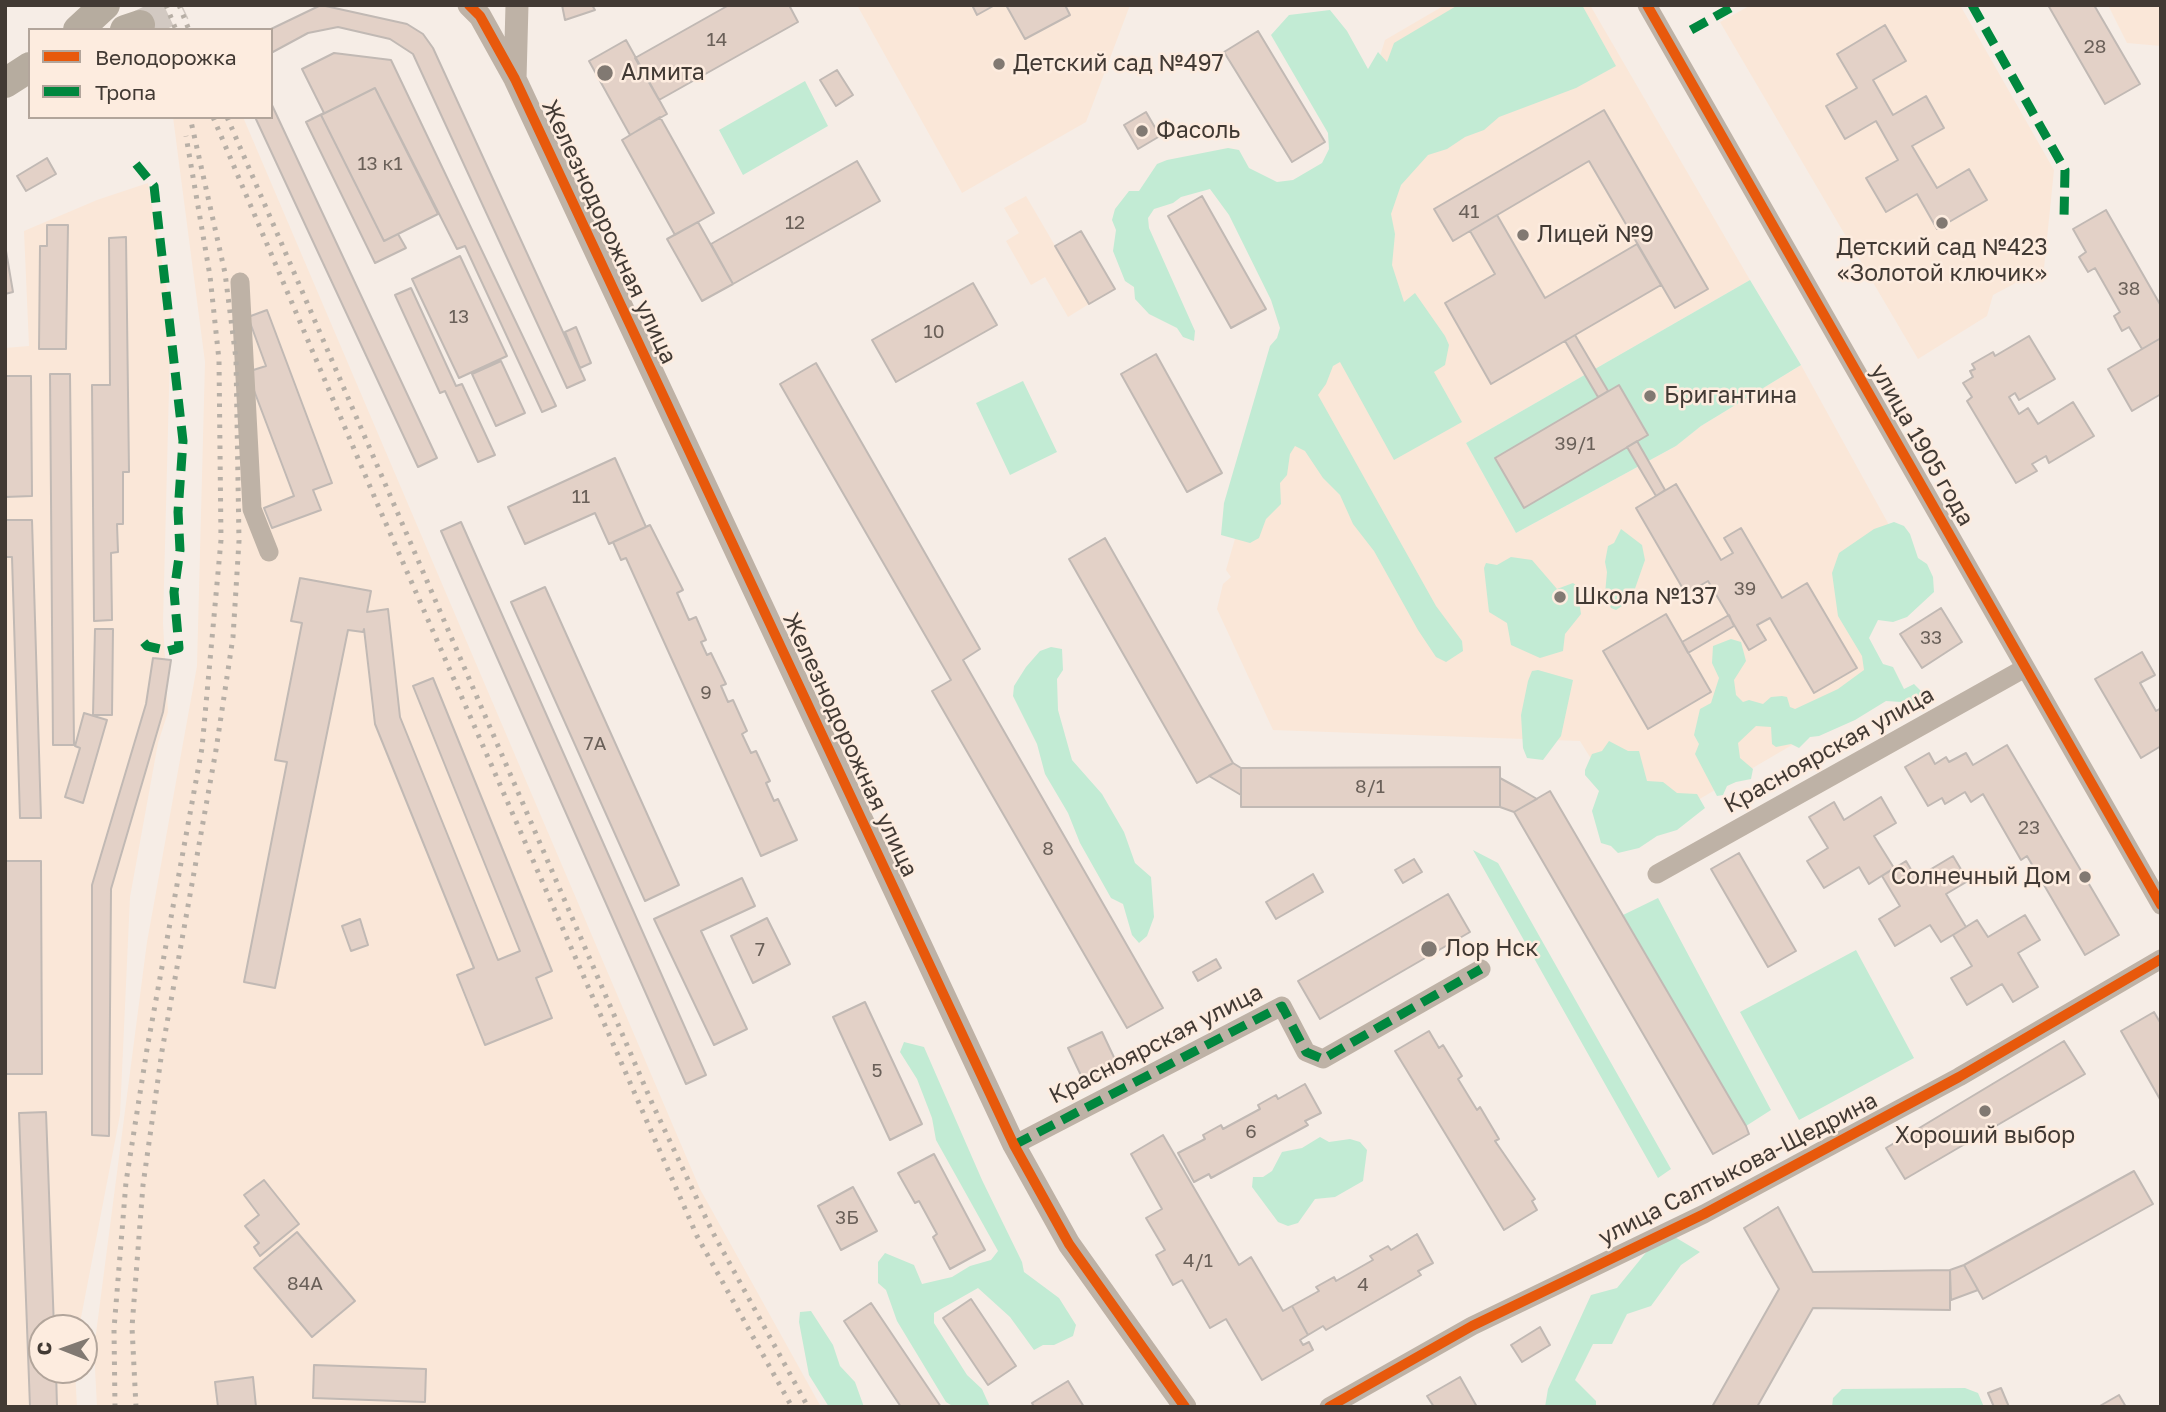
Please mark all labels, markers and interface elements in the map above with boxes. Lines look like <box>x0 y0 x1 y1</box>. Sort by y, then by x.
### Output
legend <box>28 28 273 119</box>
house number: 14 <box>707 29 727 51</box>
house number: 28 <box>2084 36 2106 58</box>
text: Велодорожка <box>95 44 237 70</box>
place label: Детский сад №497 <box>1013 50 1224 78</box>
marker: Детский сад №497 <box>991 56 1007 72</box>
place label: Алмита <box>621 59 705 87</box>
marker: Алмита <box>595 63 615 83</box>
text: Тропа <box>95 79 156 105</box>
street label: Железнодорожная улица <box>536 96 682 368</box>
place label: Фасоль <box>1156 117 1240 145</box>
marker: Фасоль <box>1134 123 1150 139</box>
house number: 13 к1 <box>357 153 403 175</box>
house number: 41 <box>1459 201 1479 223</box>
house number: 12 <box>785 212 805 234</box>
marker: Детский сад №423 «Золотой ключик» <box>1934 215 1950 231</box>
place label: Лицей №9 <box>1537 221 1654 249</box>
marker: Лицей №9 <box>1515 227 1531 243</box>
place label: Детский сад №423 «Золотой ключик» <box>1836 234 2048 288</box>
house number: 38 <box>2118 278 2140 300</box>
house number: 13 <box>449 306 469 328</box>
house number: 10 <box>924 321 944 343</box>
street label: улица 1905 года <box>1864 359 1980 531</box>
place label: Бригантина <box>1664 382 1797 410</box>
marker: Бригантина <box>1642 388 1658 404</box>
house number: 39/1 <box>1555 433 1595 455</box>
house number: 11 <box>572 486 590 508</box>
house number: 39 <box>1734 578 1756 600</box>
place label: Школа №137 <box>1574 583 1717 611</box>
marker: Школа №137 <box>1552 589 1568 605</box>
street label: Железнодорожная улица <box>777 609 923 881</box>
house number: 33 <box>1920 627 1942 649</box>
street label: Красноярская улица <box>1719 681 1939 819</box>
house number: 9 <box>700 682 712 704</box>
house number: 7А <box>584 733 606 755</box>
house number: 8/1 <box>1355 776 1385 798</box>
house number: 23 <box>2018 817 2040 839</box>
house number: 8 <box>1042 838 1054 860</box>
place label: Солнечный Дом <box>1891 863 2071 891</box>
marker: Солнечный Дом <box>2077 869 2093 885</box>
place label: Лор Нск <box>1445 935 1538 963</box>
house number: 7 <box>755 939 765 961</box>
marker: Лор Нск <box>1419 939 1439 959</box>
street label: Красноярская улица <box>1045 978 1267 1110</box>
house number: 5 <box>871 1060 883 1082</box>
street label: улица Салтыкова-Щедрина <box>1594 1086 1882 1252</box>
marker: Хороший выбор <box>1977 1103 1993 1119</box>
house number: 6 <box>1245 1121 1257 1143</box>
place label: Хороший выбор <box>1895 1122 2075 1150</box>
house number: 3Б <box>835 1207 859 1229</box>
house number: 4/1 <box>1183 1250 1213 1272</box>
house number: 84А <box>287 1273 323 1295</box>
house number: 4 <box>1357 1274 1369 1296</box>
north arrow <box>28 1314 98 1384</box>
text: С <box>32 1342 55 1356</box>

